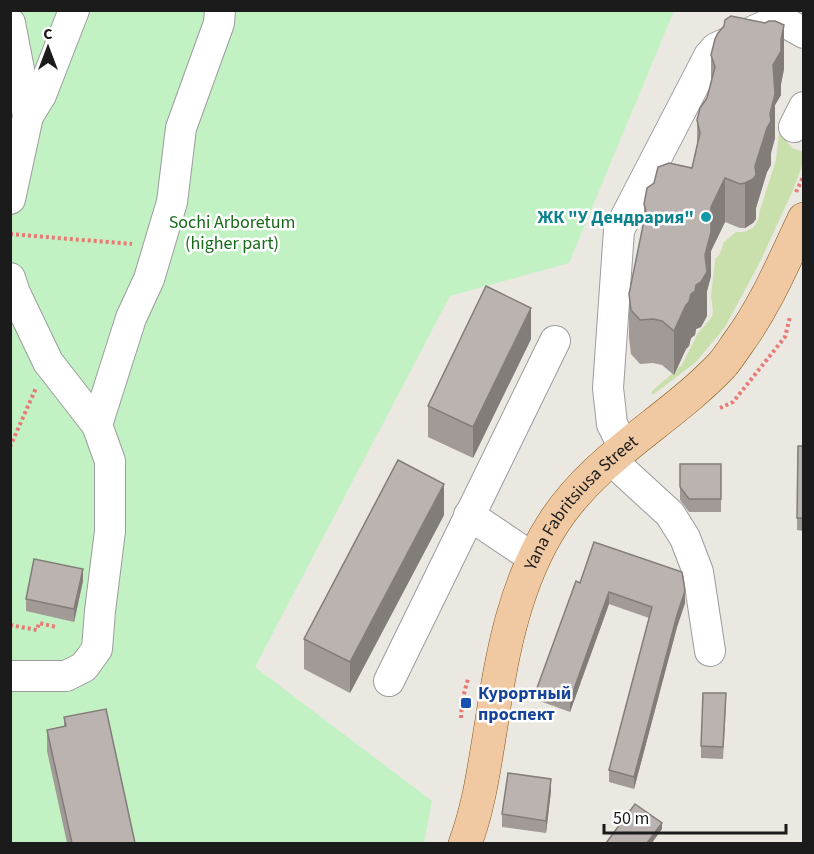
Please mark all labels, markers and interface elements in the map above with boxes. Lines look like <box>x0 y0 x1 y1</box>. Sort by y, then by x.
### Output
north arrow <box>18 18 78 78</box>
text: С <box>43 23 53 45</box>
place label: ЖК "У Дендрария" <box>538 205 694 230</box>
park label: Sochi Arboretum (higher part) <box>169 210 295 256</box>
marker: ЖК "У Дендрария" <box>699 210 713 224</box>
street label: Yana Fabritsiusa Street <box>517 429 643 575</box>
place label: Курортный проспект <box>478 681 571 727</box>
marker: Курортный проспект <box>459 696 473 710</box>
scale bar <box>604 797 786 835</box>
text: 50 m <box>613 806 649 831</box>

